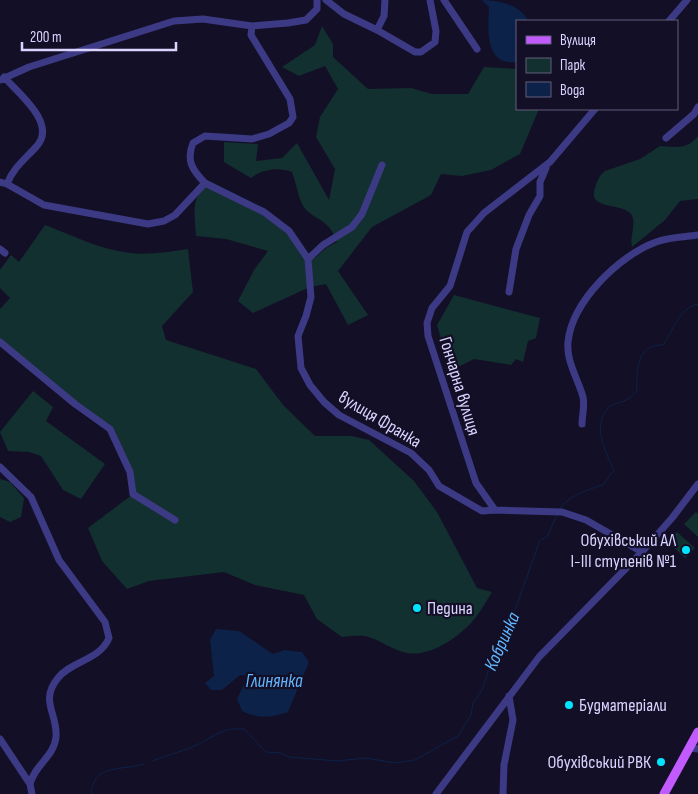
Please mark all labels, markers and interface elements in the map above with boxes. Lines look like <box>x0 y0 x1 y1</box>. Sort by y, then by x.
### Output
scale bar <box>22 20 176 52</box>
legend <box>516 20 678 110</box>
text: 200 m <box>30 28 62 47</box>
text: Вулиця <box>560 31 596 50</box>
text: Парк <box>560 56 586 75</box>
text: Вода <box>560 81 585 100</box>
street label: Гончарна вулиця <box>435 334 484 438</box>
street label: вулиця Франка <box>335 387 425 452</box>
place label: Обухівський АЛ І-ІІІ ступенів №1 <box>570 530 677 572</box>
marker: Обухівський АЛ І-ІІІ ступенів №1 <box>680 544 692 556</box>
place label: Педина <box>427 598 473 619</box>
marker: Педина <box>411 602 423 614</box>
water label: Кобринка <box>479 609 525 674</box>
water label: Глинянка <box>245 670 303 693</box>
place label: Будматеріали <box>579 695 667 716</box>
marker: Будматеріали <box>563 699 575 711</box>
place label: Обухівський РВК <box>548 752 652 773</box>
marker: Обухівський РВК <box>655 756 667 768</box>

